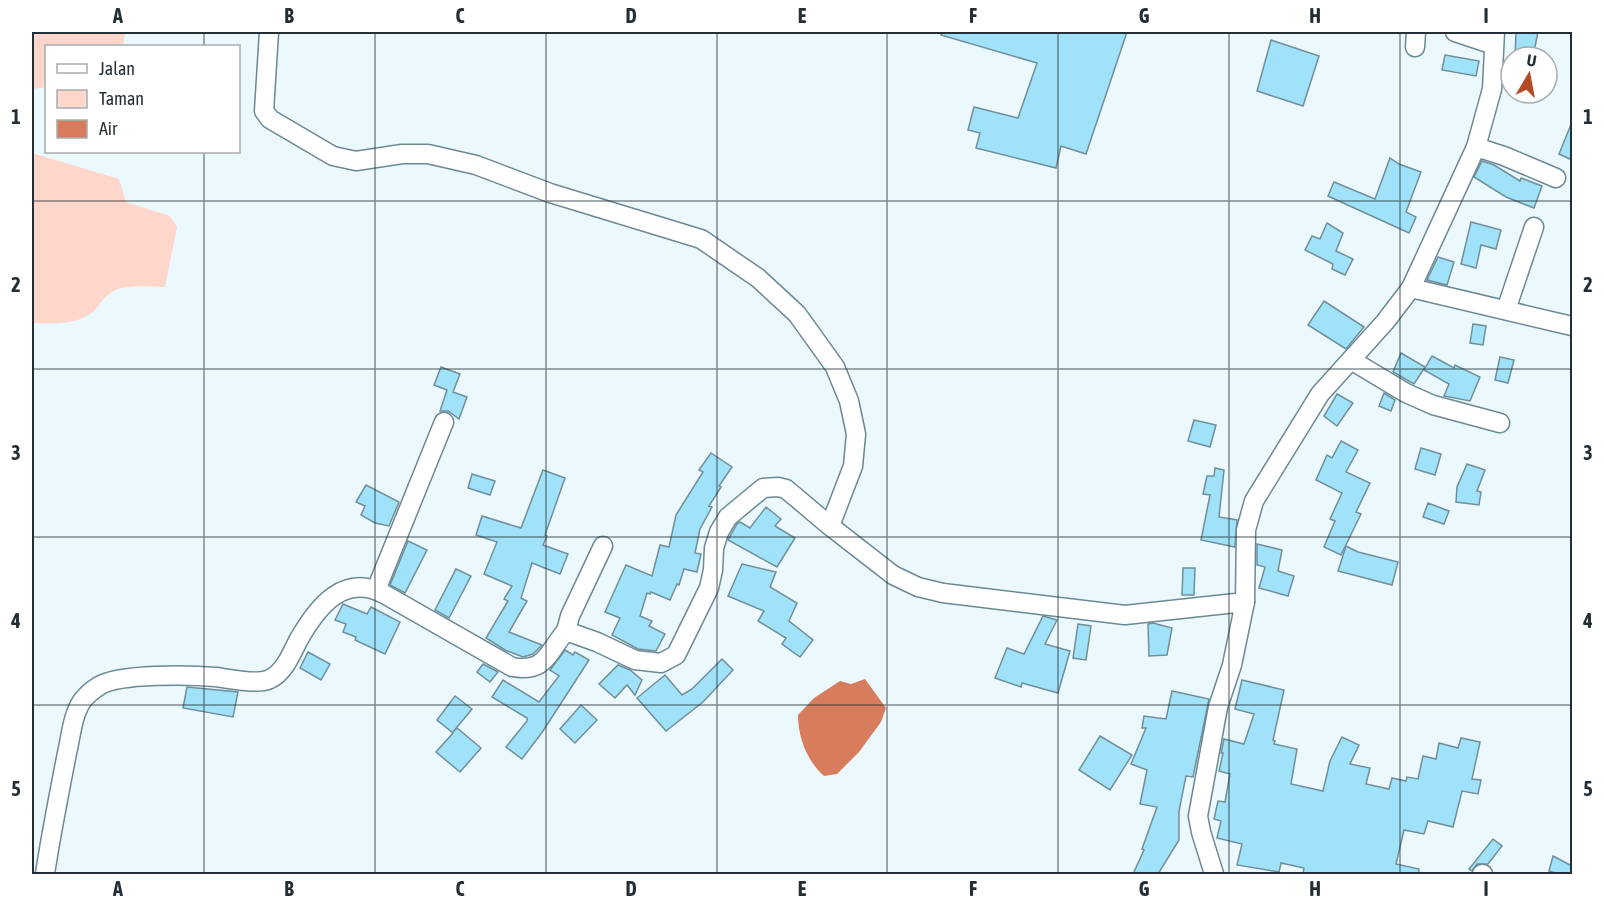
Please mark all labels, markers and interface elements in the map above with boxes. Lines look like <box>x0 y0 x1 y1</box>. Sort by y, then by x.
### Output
text: A <box>112 4 123 27</box>
text: B <box>284 4 294 27</box>
text: C <box>456 4 465 27</box>
text: D <box>625 4 637 27</box>
text: E <box>798 4 807 27</box>
text: F <box>969 4 977 27</box>
text: G <box>1139 4 1150 27</box>
text: H <box>1309 4 1321 27</box>
text: I <box>1483 4 1489 27</box>
legend <box>45 45 240 153</box>
north arrow <box>1499 45 1559 105</box>
text: U <box>1525 51 1538 70</box>
text: Jalan <box>99 58 135 79</box>
text: Taman <box>99 88 144 109</box>
text: 1 <box>11 105 21 128</box>
text: 1 <box>1583 105 1593 128</box>
text: Air <box>99 118 118 139</box>
text: 2 <box>11 273 21 296</box>
text: 2 <box>1583 273 1593 296</box>
text: 3 <box>11 441 21 464</box>
text: 3 <box>1583 441 1593 464</box>
text: 4 <box>10 609 21 632</box>
text: 4 <box>1582 609 1593 632</box>
text: 5 <box>11 777 21 800</box>
text: 5 <box>1583 777 1593 800</box>
text: A <box>112 877 123 900</box>
text: B <box>284 877 294 900</box>
text: C <box>456 877 465 900</box>
text: D <box>625 877 637 900</box>
text: E <box>798 877 807 900</box>
text: F <box>969 877 977 900</box>
text: G <box>1139 877 1150 900</box>
text: H <box>1309 877 1321 900</box>
text: I <box>1483 877 1489 900</box>

